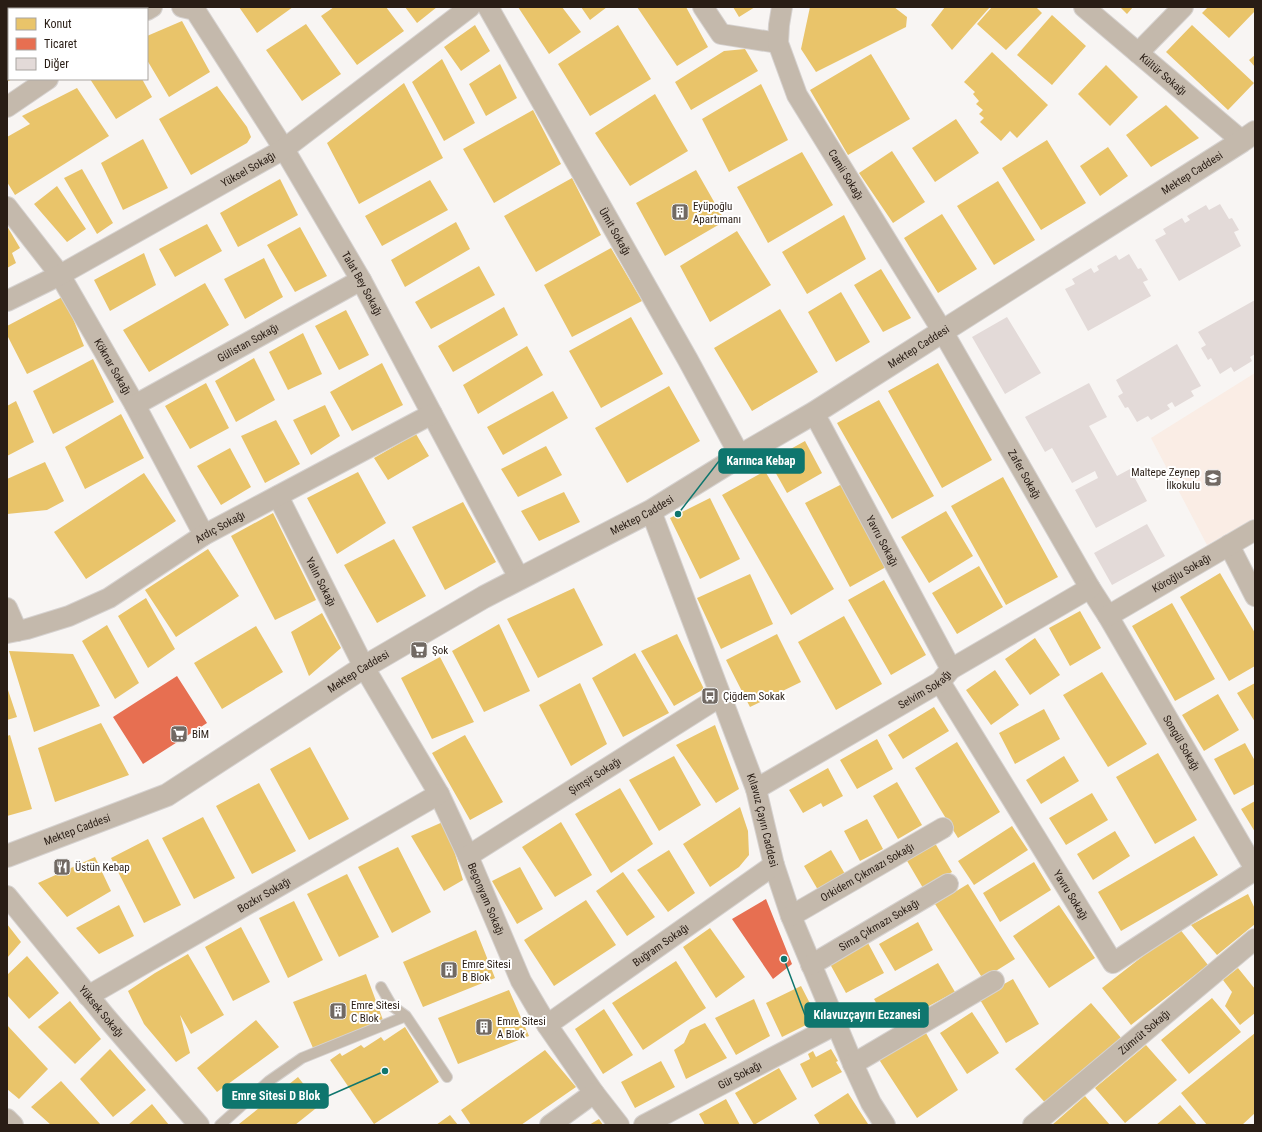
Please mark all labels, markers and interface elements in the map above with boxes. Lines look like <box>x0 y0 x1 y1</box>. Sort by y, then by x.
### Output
legend <box>8 8 148 80</box>
text: Konut <box>44 17 72 31</box>
text: Ticaret <box>44 37 77 51</box>
street label: Kültür Sokağı <box>1137 51 1190 98</box>
text: Diğer <box>44 57 69 71</box>
street label: Camii Sokağı <box>825 147 866 202</box>
street label: Yüksel Sokağı <box>219 149 278 190</box>
street label: Mektep Caddesi <box>1159 149 1225 197</box>
place label: Eyüpoğlu Apartımanı <box>693 200 741 226</box>
building icon: Eyüpoğlu Apartımanı <box>670 202 690 222</box>
street label: Ümit Sokağı <box>597 205 634 257</box>
street label: Talat Bey Sokağı <box>339 249 385 318</box>
street label: Gülistan Sokağı <box>215 320 281 365</box>
street label: Mektep Caddesi <box>886 322 952 371</box>
street label: Köknar Sokağı <box>92 336 134 397</box>
street label: Zafer Sokağı <box>1005 447 1044 501</box>
callout: Karınca Kebap <box>719 449 804 473</box>
text: Karınca Kebap <box>726 454 796 468</box>
place label: Maltepe Zeynep İlkokulu <box>1131 466 1200 492</box>
school or university icon: Maltepe Zeynep İlkokulu <box>1203 468 1223 488</box>
street label: Mektep Caddesi <box>608 492 676 537</box>
street label: Ardıç Sokağı <box>192 508 247 546</box>
street label: Yavru Sokağı <box>863 513 901 569</box>
street label: Köroğlu Sokağı <box>1150 551 1213 595</box>
street label: Yalın Sokağı <box>303 555 339 608</box>
supermarket icon: Şok <box>409 640 429 660</box>
place label: Şok <box>432 644 448 657</box>
street label: Mektep Caddesi <box>325 647 391 695</box>
street label: Selvim Sokağı <box>896 667 954 711</box>
bus stop icon: Çiğdem Sokak <box>700 686 720 706</box>
place label: Çiğdem Sokak <box>723 690 785 703</box>
street label: Songül Sokağı <box>1160 713 1203 773</box>
supermarket icon: BİM <box>169 724 189 744</box>
place label: BİM <box>192 728 209 741</box>
street label: Şimşir Sokağı <box>566 754 623 797</box>
street label: Kılavuz Çayırı Caddesi <box>744 772 781 869</box>
street label: Mektep Caddesi <box>42 811 112 848</box>
street label: Orkidem Çıkmazı Sokağı <box>818 840 916 904</box>
restaurant icon: Üstün Kebap <box>52 857 72 877</box>
place label: Üstün Kebap <box>75 861 130 874</box>
street label: Begonyam Sokağı <box>465 861 507 937</box>
street label: Yavru Sokağı <box>1051 868 1091 922</box>
street label: Bozkır Sokağı <box>235 874 293 915</box>
street label: Sima Çıkmazı Sokağı <box>836 896 922 954</box>
street label: Buğram Sokağı <box>630 921 691 969</box>
place label: Emre Sitesi B Blok <box>462 958 511 984</box>
building icon: Emre Sitesi B Blok <box>439 960 459 980</box>
street label: Yüksek Sokağı <box>76 983 127 1040</box>
place label: Emre Sitesi C Blok <box>351 999 400 1025</box>
building icon: Emre Sitesi C Blok <box>328 1001 348 1021</box>
callout: Kılavuzçayırı Eczanesi <box>805 1003 928 1027</box>
street label: Zümrüt Sokağı <box>1116 1007 1173 1057</box>
text: Kılavuzçayırı Eczanesi <box>814 1008 920 1022</box>
place label: Emre Sitesi A Blok <box>497 1015 546 1041</box>
building icon: Emre Sitesi A Blok <box>474 1017 494 1037</box>
street label: Gür Sokağı <box>716 1058 764 1092</box>
callout: Emre Sitesi D Blok <box>223 1084 328 1108</box>
text: Emre Sitesi D Blok <box>232 1089 320 1103</box>

